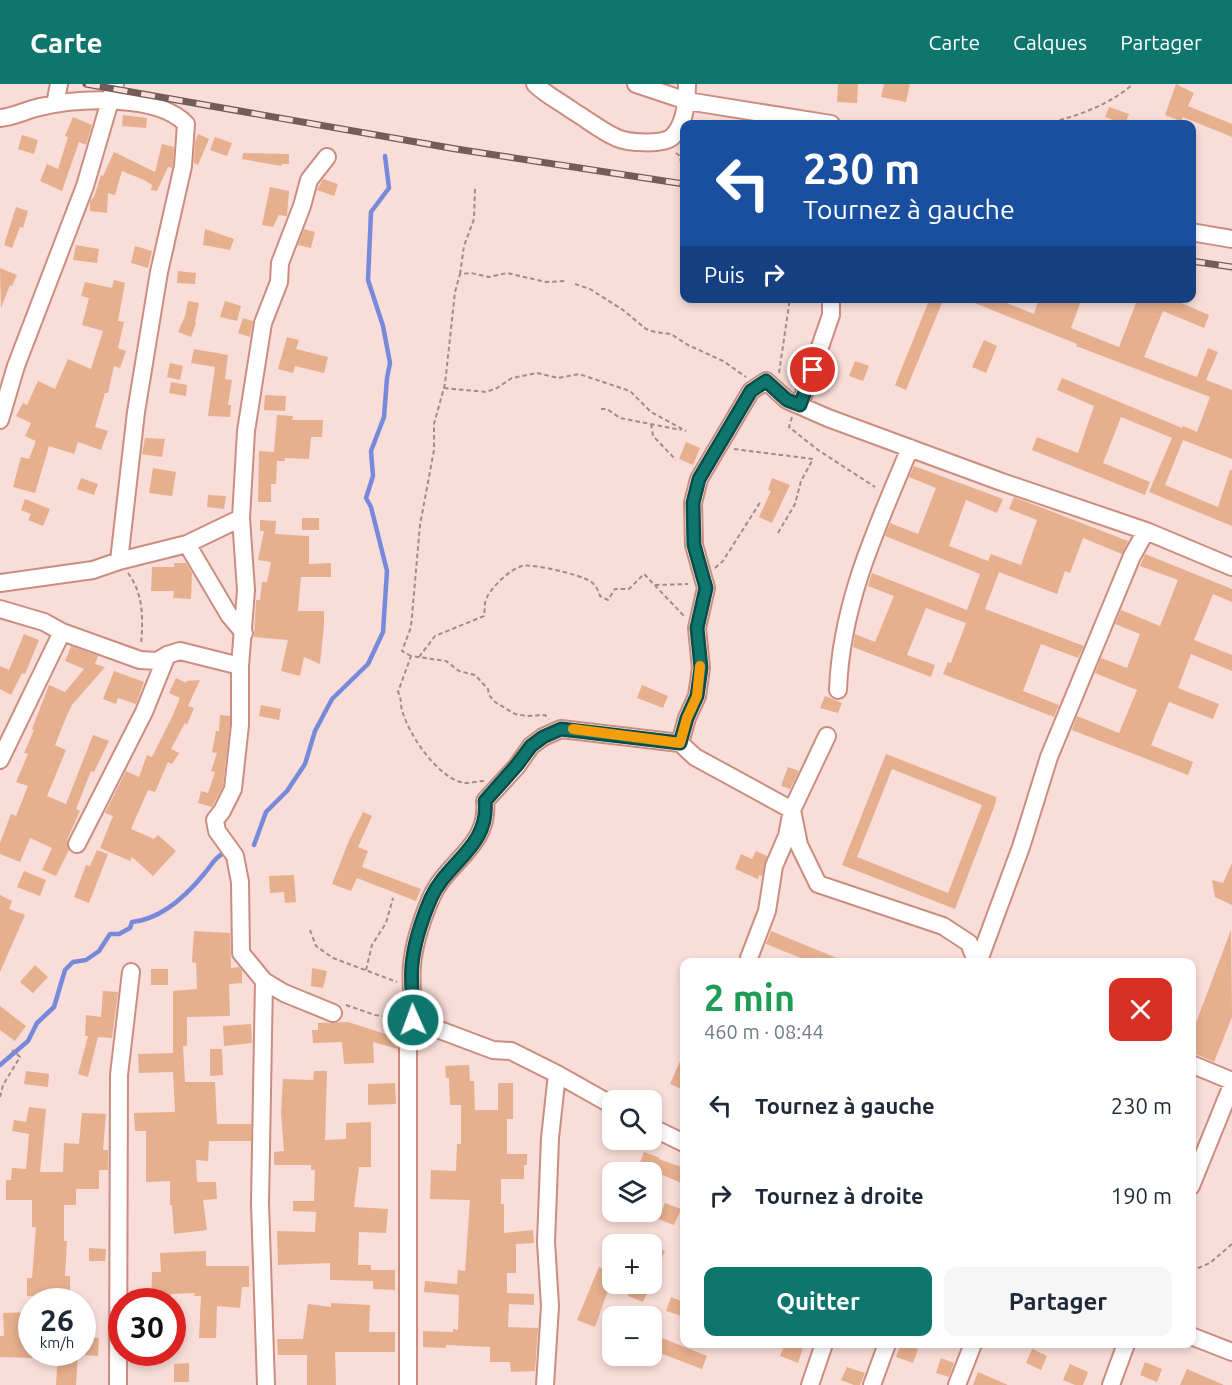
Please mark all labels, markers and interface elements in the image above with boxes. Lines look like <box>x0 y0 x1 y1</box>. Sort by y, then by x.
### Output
text: Carte <box>30 27 103 58</box>
text: Carte <box>929 30 980 54</box>
text: Calques <box>1013 30 1087 54</box>
text: Partager <box>1120 30 1202 54</box>
icon: left <box>704 144 782 222</box>
text: 230 m <box>803 145 920 192</box>
text: Tournez à gauche <box>803 194 1015 224</box>
icon: right <box>757 258 790 291</box>
text: Puis <box>704 262 745 287</box>
pin <box>787 344 838 395</box>
icon: arrive <box>796 353 829 386</box>
text: 2 min <box>704 977 795 1018</box>
button: close <box>1109 978 1172 1041</box>
position arrow <box>381 988 445 1052</box>
text: 460 m · 08:44 <box>704 1020 824 1043</box>
icon: left <box>704 1089 737 1122</box>
map controls <box>602 1090 662 1366</box>
button: search <box>602 1090 662 1150</box>
text: Tournez à gauche <box>755 1093 935 1118</box>
text: 230 m <box>1111 1093 1172 1118</box>
button: layers <box>602 1162 662 1222</box>
icon: right <box>704 1179 737 1212</box>
text: Tournez à droite <box>755 1183 924 1208</box>
text: 190 m <box>1111 1183 1172 1208</box>
button: + <box>602 1234 662 1294</box>
button: Quitter <box>704 1267 932 1336</box>
button: Partager <box>944 1267 1172 1336</box>
speed limit sign: 30 <box>108 1288 186 1366</box>
text: 26 <box>40 1303 74 1337</box>
button: − <box>602 1306 662 1366</box>
text: km/h <box>40 1334 74 1351</box>

